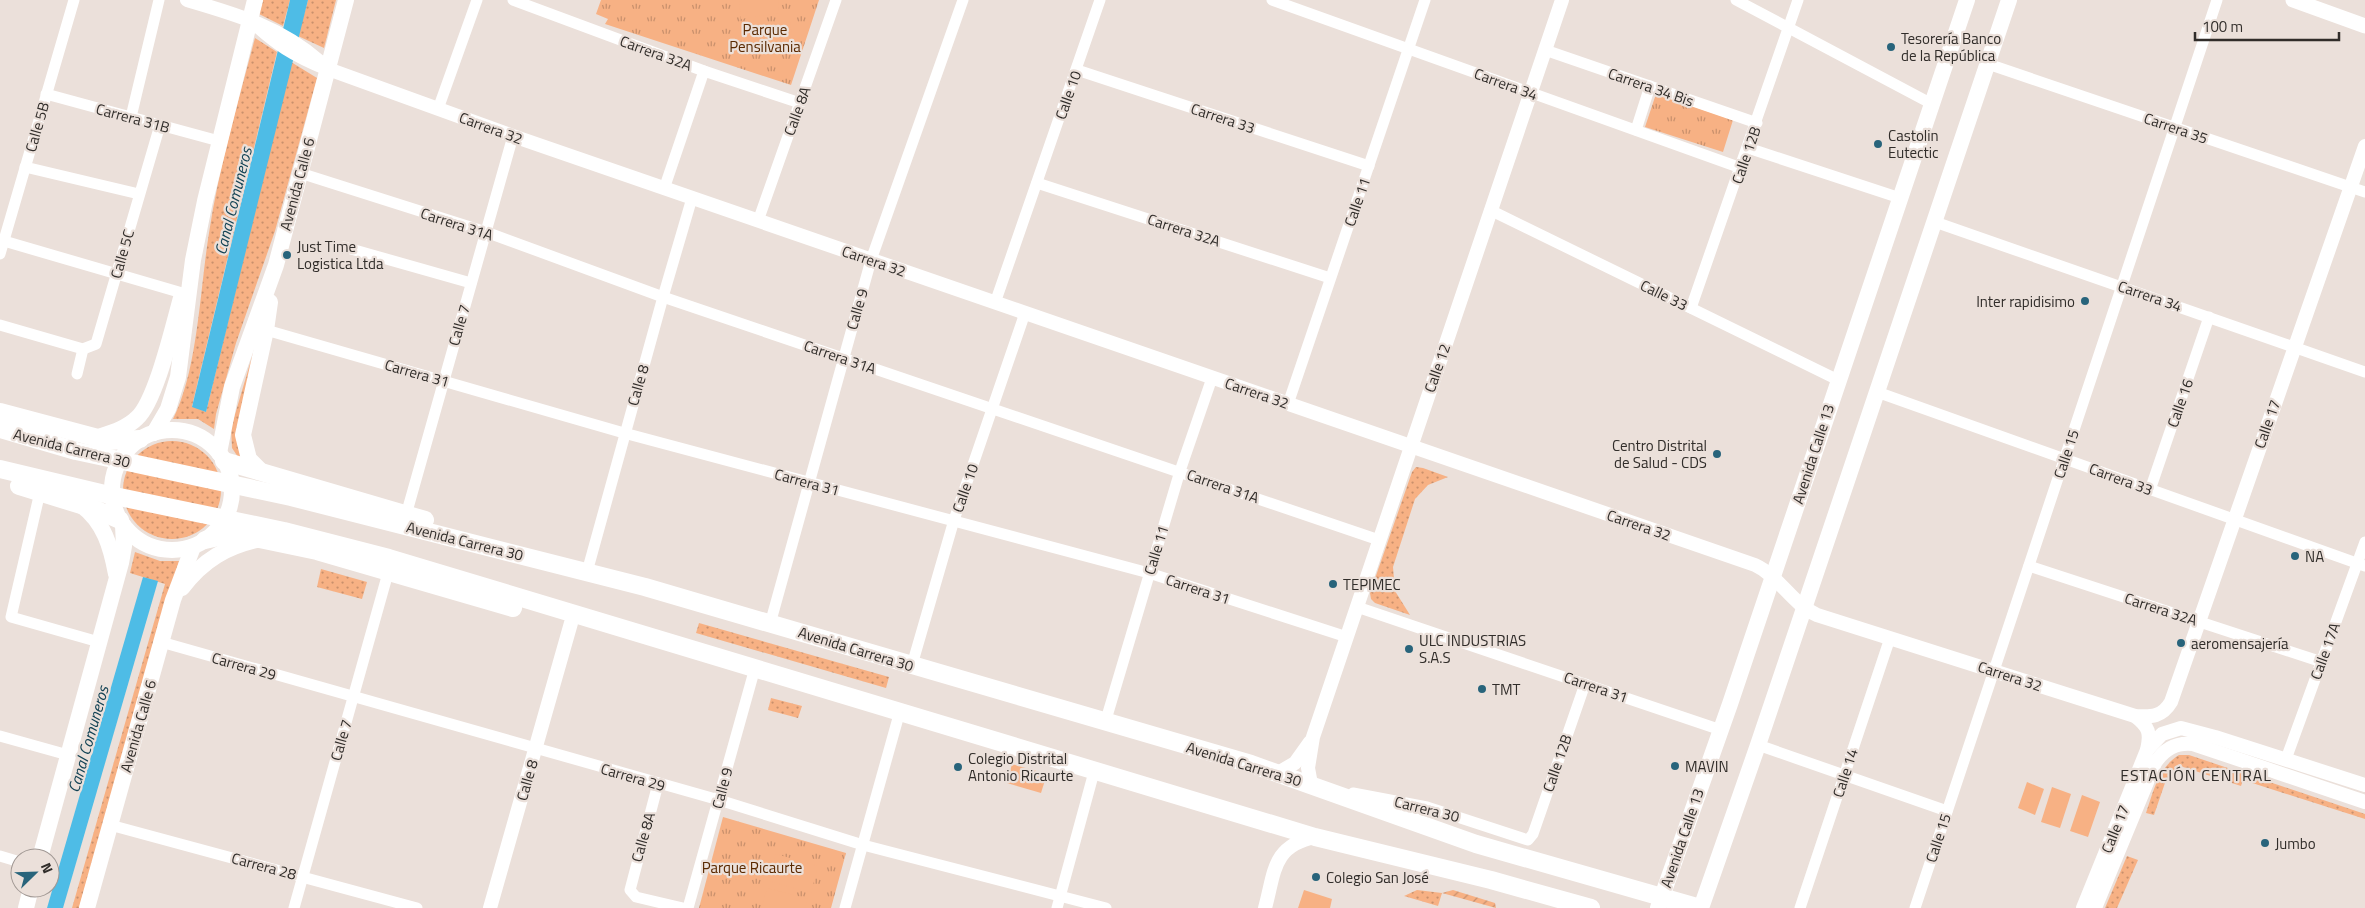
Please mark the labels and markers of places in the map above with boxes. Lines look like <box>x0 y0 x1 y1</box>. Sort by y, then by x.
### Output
place label: Tesorería Banco de la República <box>1901 27 2001 67</box>
marker: Tesorería Banco de la República <box>1885 41 1897 53</box>
place label: Castolin Eutectic <box>1888 124 1939 164</box>
marker: Castolin Eutectic <box>1872 138 1884 150</box>
place label: Just Time Logistica Ltda <box>297 235 384 275</box>
marker: Just Time Logistica Ltda <box>281 249 293 261</box>
place label: Inter rapidisimo <box>1976 290 2075 313</box>
marker: Inter rapidisimo <box>2079 295 2091 307</box>
place label: Centro Distrital de Salud - CDS <box>1612 434 1707 474</box>
marker: Centro Distrital de Salud - CDS <box>1711 448 1723 460</box>
place label: NA <box>2305 545 2324 568</box>
marker: NA <box>2289 550 2301 562</box>
place label: TEPIMEC <box>1343 573 1401 596</box>
marker: TEPIMEC <box>1327 578 1339 590</box>
place label: ULC INDUSTRIAS S.A.S <box>1419 629 1526 669</box>
place label: aeromensajería <box>2191 632 2289 655</box>
marker: aeromensajería <box>2175 637 2187 649</box>
marker: ULC INDUSTRIAS S.A.S <box>1403 643 1415 655</box>
place label: TMT <box>1492 678 1520 701</box>
marker: TMT <box>1476 683 1488 695</box>
place label: Colegio Distrital Antonio Ricaurte <box>968 747 1073 787</box>
place label: MAVIN <box>1685 755 1729 778</box>
marker: MAVIN <box>1669 760 1681 772</box>
marker: Colegio Distrital Antonio Ricaurte <box>952 761 964 773</box>
place label: Jumbo <box>2275 832 2316 855</box>
marker: Jumbo <box>2259 837 2271 849</box>
place label: Colegio San José <box>1326 866 1429 889</box>
marker: Colegio San José <box>1310 871 1322 883</box>

